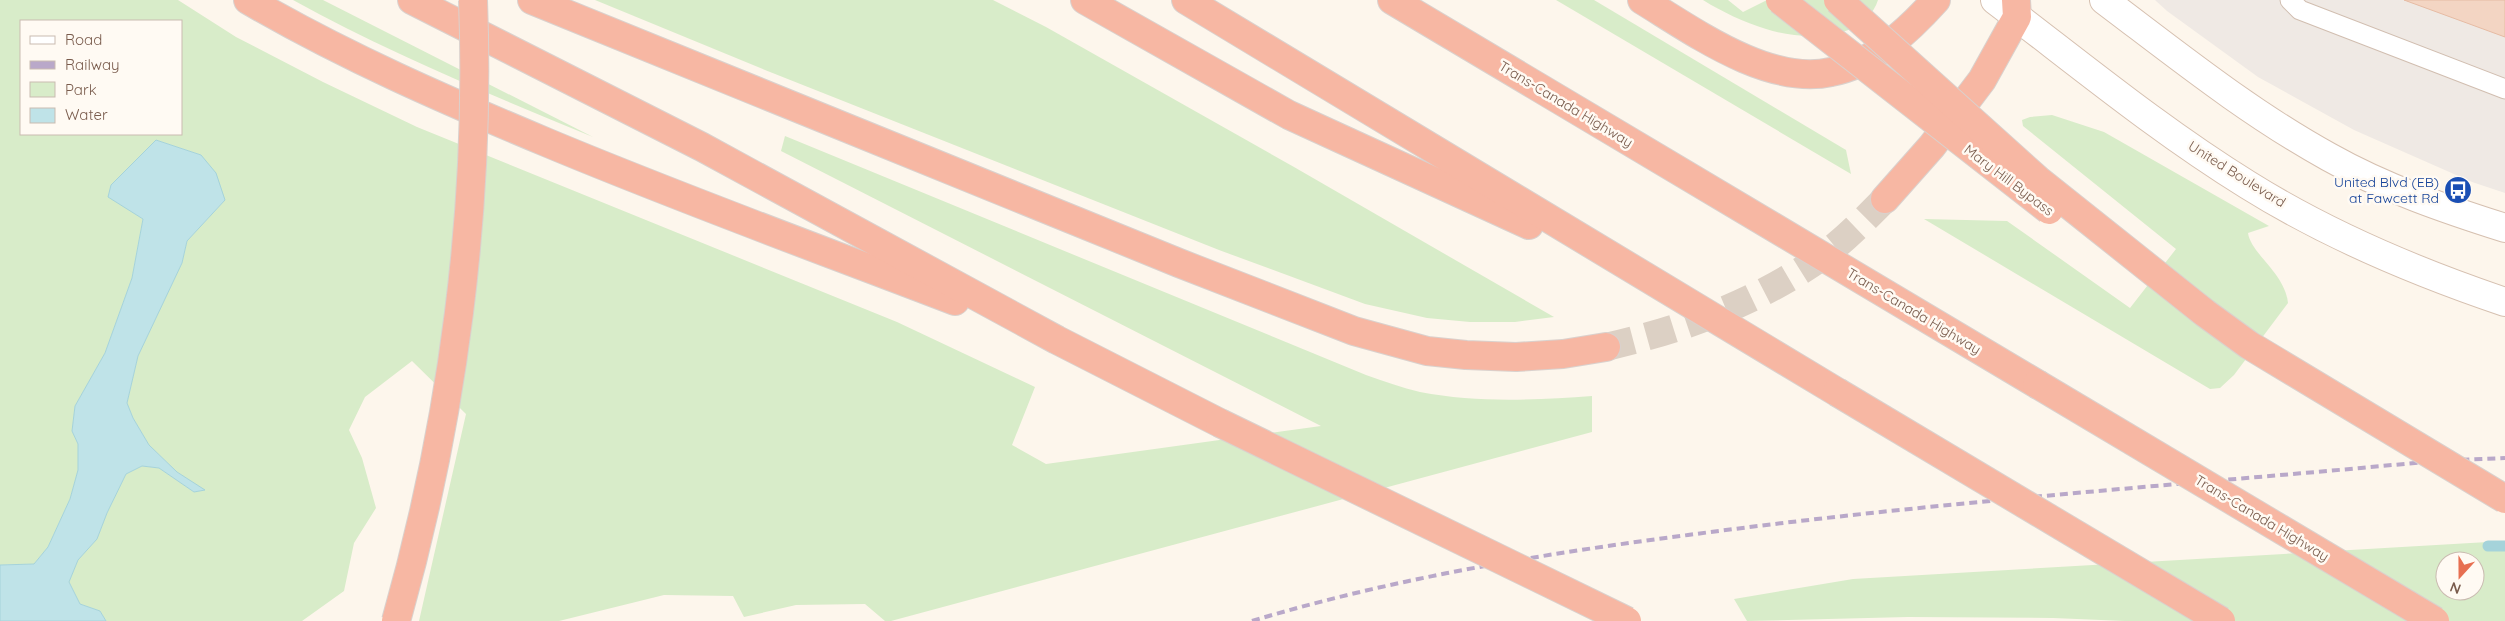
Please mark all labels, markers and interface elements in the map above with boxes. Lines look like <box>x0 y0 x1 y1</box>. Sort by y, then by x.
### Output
legend <box>20 20 182 135</box>
text: Road <box>65 30 102 49</box>
text: Railway <box>65 55 120 74</box>
street label: Trans-Canada Highway <box>1496 57 1636 151</box>
text: Park <box>65 80 97 99</box>
text: Water <box>65 105 108 124</box>
street label: United Boulevard <box>2185 137 2289 211</box>
street label: Mary Hill Bypass <box>1961 140 2057 220</box>
place label: United Blvd (EB) at Fawcett Rd <box>2334 173 2439 207</box>
bus stop icon: United Blvd (EB) at Fawcett Rd <box>2443 175 2473 205</box>
street label: Trans-Canada Highway <box>1844 264 1984 358</box>
street label: Trans-Canada Highway <box>2192 471 2332 565</box>
north arrow <box>2435 551 2485 601</box>
text: N <box>2447 578 2463 598</box>

